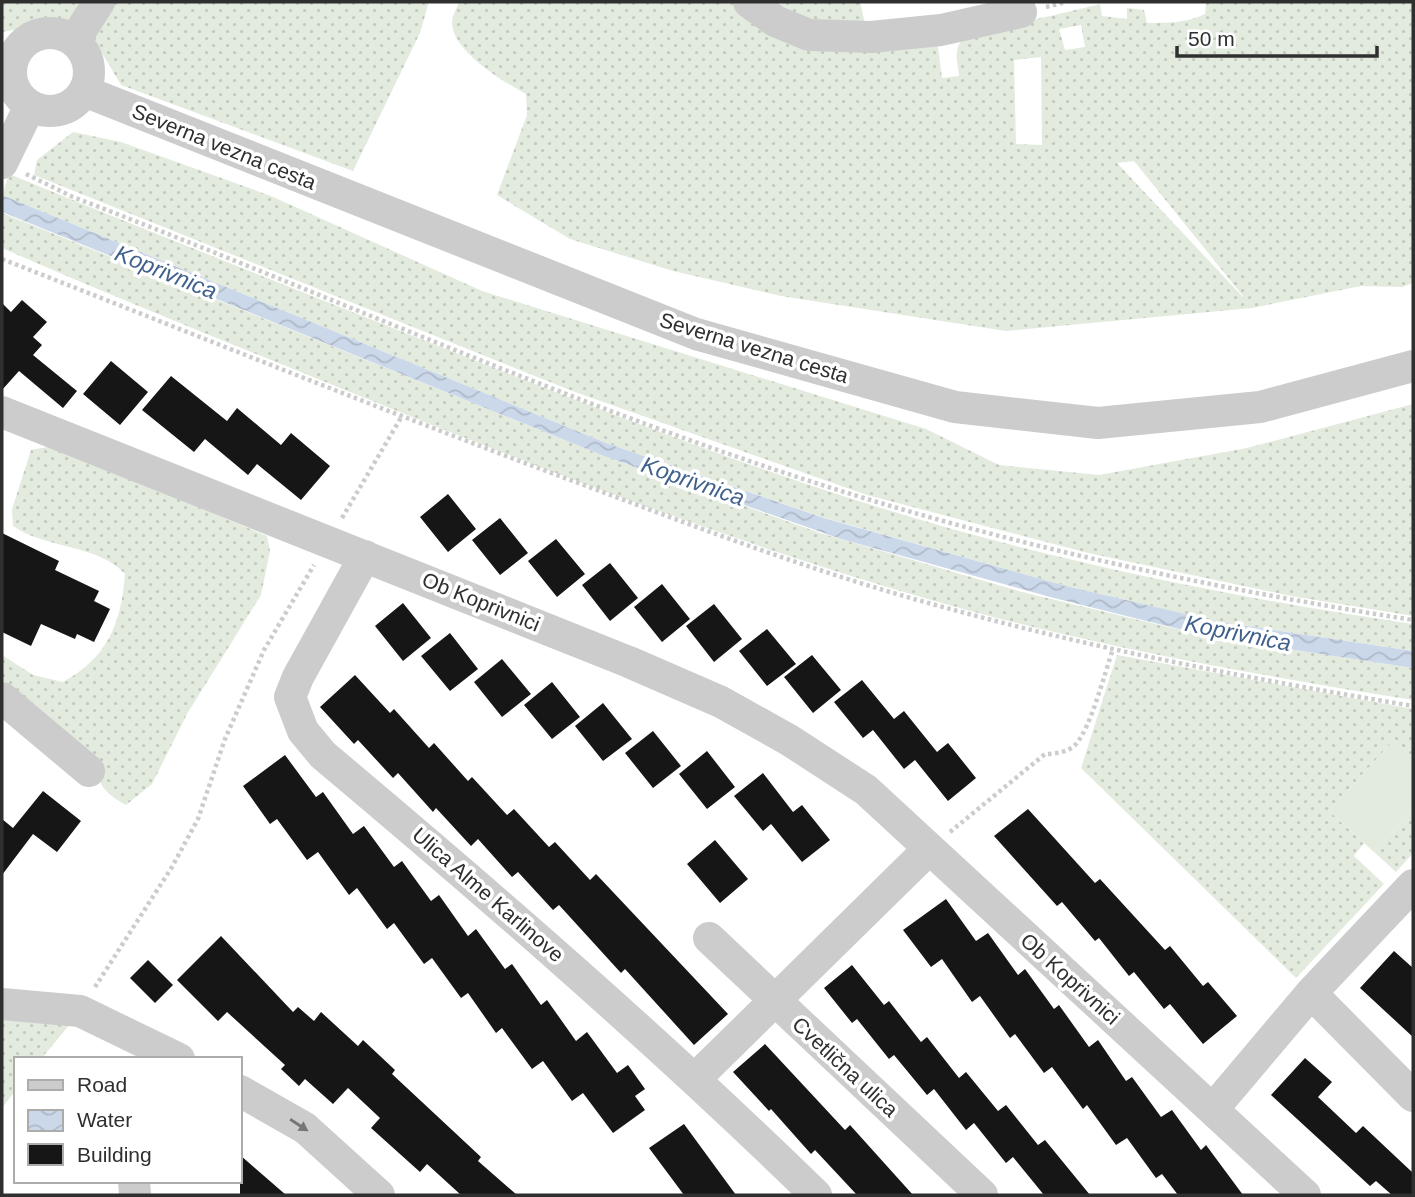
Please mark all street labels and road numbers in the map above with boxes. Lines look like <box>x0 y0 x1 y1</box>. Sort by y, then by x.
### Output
street label: Severna vezna cesta <box>129 99 320 194</box>
street label: Severna vezna cesta <box>657 308 852 387</box>
street label: Ob Koprivnici <box>419 567 543 636</box>
street label: Ulica Alme Karlinove <box>408 823 569 966</box>
street label: Ob Koprivnici <box>1016 928 1124 1029</box>
street label: Cvetlična ulica <box>788 1012 903 1121</box>

